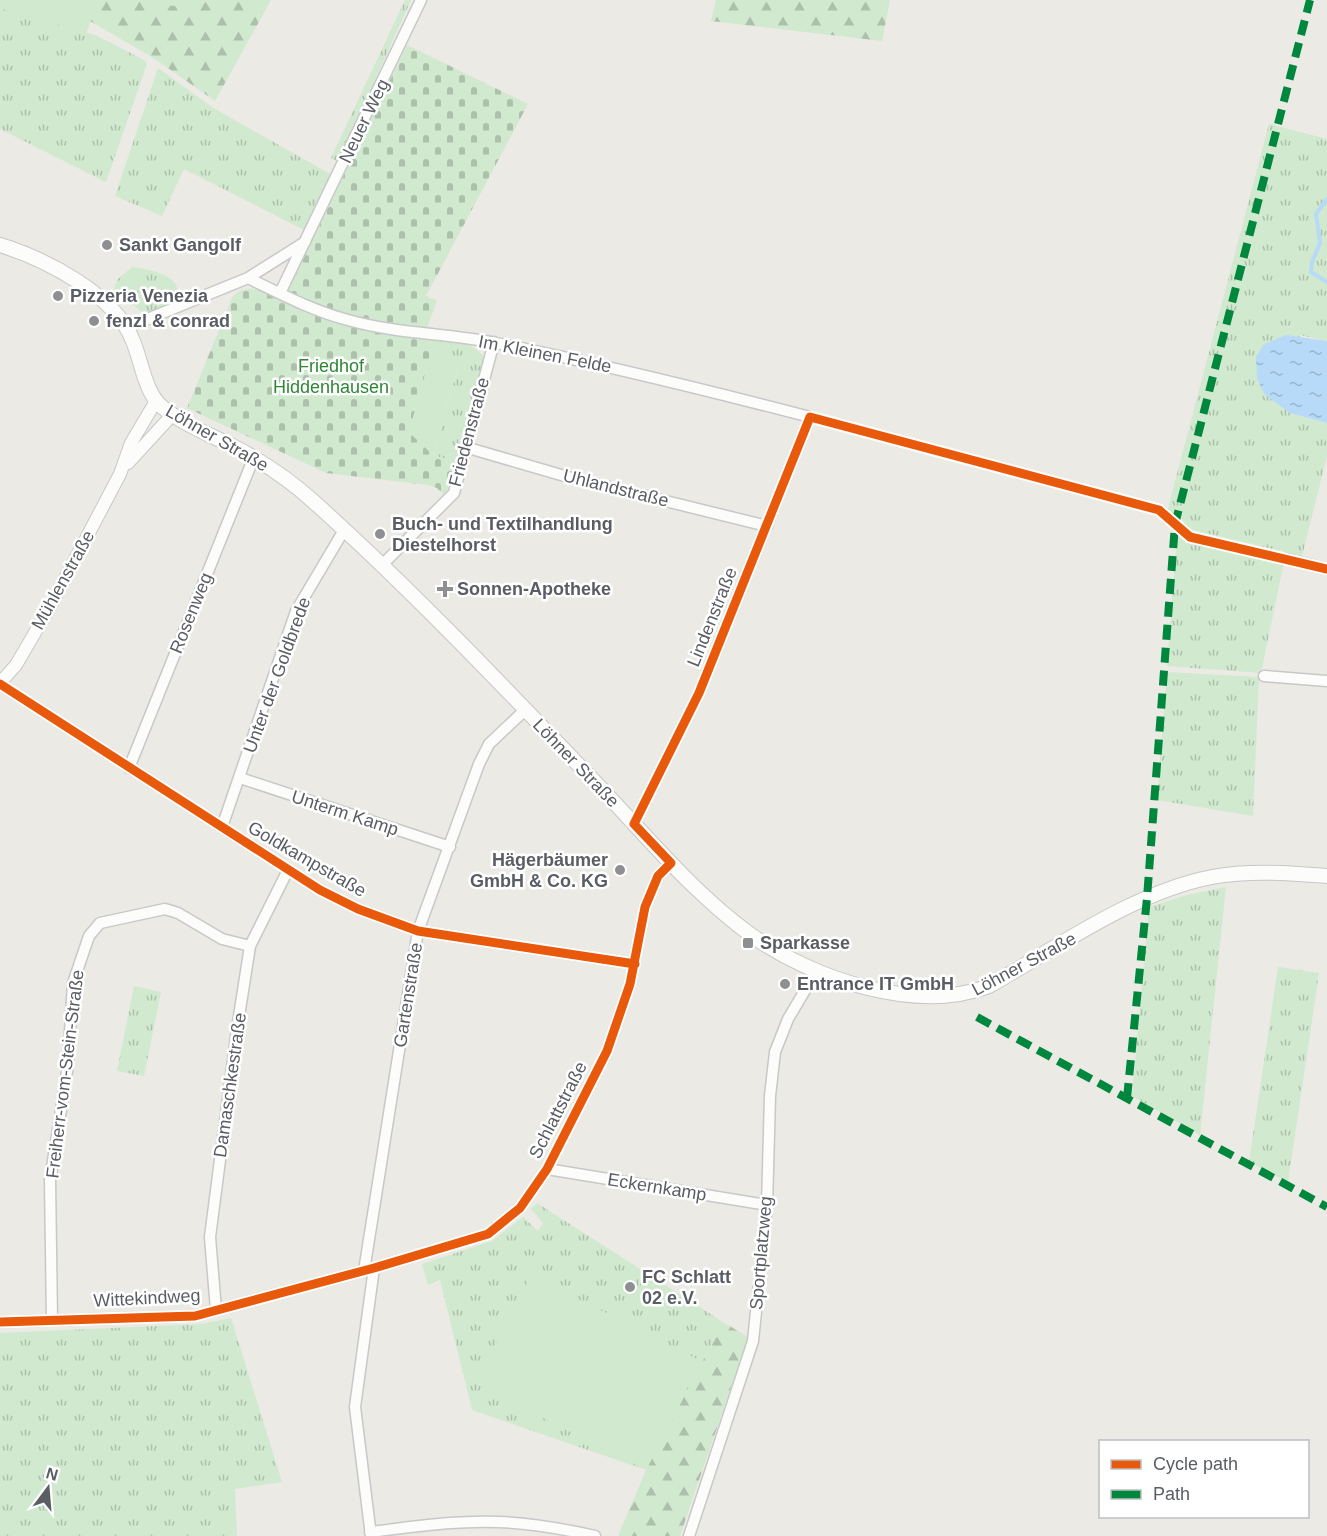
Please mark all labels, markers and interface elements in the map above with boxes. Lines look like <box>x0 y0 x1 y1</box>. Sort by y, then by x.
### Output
street label: Neuer Weg <box>335 76 393 166</box>
place label: Sankt Gangolf <box>119 235 242 255</box>
marker: Sankt Gangolf <box>100 238 114 252</box>
place label: Pizzeria Venezia <box>70 286 209 306</box>
marker: Pizzeria Venezia <box>51 289 65 303</box>
place label: fenzl & conrad <box>106 311 230 331</box>
marker: fenzl & conrad <box>87 314 101 328</box>
street label: Im Kleinen Felde <box>477 331 613 377</box>
park label: Friedhof Hiddenhausen <box>273 356 389 397</box>
street label: Friedenstraße <box>445 375 493 489</box>
street label: Löhner Straße <box>162 401 272 475</box>
street label: Uhlandstraße <box>561 465 671 511</box>
place label: Buch- und Textilhandlung Diestelhorst <box>392 514 613 555</box>
street label: Mühlenstraße <box>28 527 98 633</box>
marker: Buch- und Textilhandlung Diestelhorst <box>373 527 387 541</box>
street label: Lindenstraße <box>683 565 741 669</box>
street label: Rosenweg <box>166 570 216 656</box>
place label: Sonnen-Apotheke <box>457 579 611 599</box>
marker: Sonnen-Apotheke <box>438 582 452 596</box>
street label: Unter der Goldbrede <box>240 594 314 756</box>
street label: Löhner Straße <box>529 715 623 811</box>
street label: Unterm Kamp <box>289 786 401 840</box>
street label: Goldkampstraße <box>244 817 370 901</box>
place label: Hägerbäumer GmbH & Co. KG <box>470 850 608 891</box>
marker: Hägerbäumer GmbH & Co. KG <box>613 863 627 877</box>
street label: Löhner Straße <box>969 928 1079 1000</box>
place label: Sparkasse <box>760 933 850 953</box>
marker: Sparkasse <box>741 936 755 950</box>
street label: Gartenstraße <box>390 941 426 1049</box>
street label: Freiherr-vom-Stein-Straße <box>42 969 88 1179</box>
place label: Entrance IT GmbH <box>797 974 954 994</box>
marker: Entrance IT GmbH <box>778 977 792 991</box>
street label: Damaschkestraße <box>210 1011 250 1159</box>
street label: Schlattstraße <box>525 1058 591 1162</box>
street label: Eckernkamp <box>606 1169 708 1205</box>
street label: Sportplatzweg <box>746 1195 776 1311</box>
place label: FC Schlatt 02 e.V. <box>642 1267 731 1308</box>
marker: FC Schlatt 02 e.V. <box>623 1280 637 1294</box>
street label: Wittekindweg <box>93 1285 201 1311</box>
legend <box>1099 1440 1309 1518</box>
text: Cycle path <box>1153 1454 1238 1474</box>
north arrow <box>18 1458 78 1518</box>
text: N <box>44 1464 60 1484</box>
text: Path <box>1153 1484 1190 1504</box>

